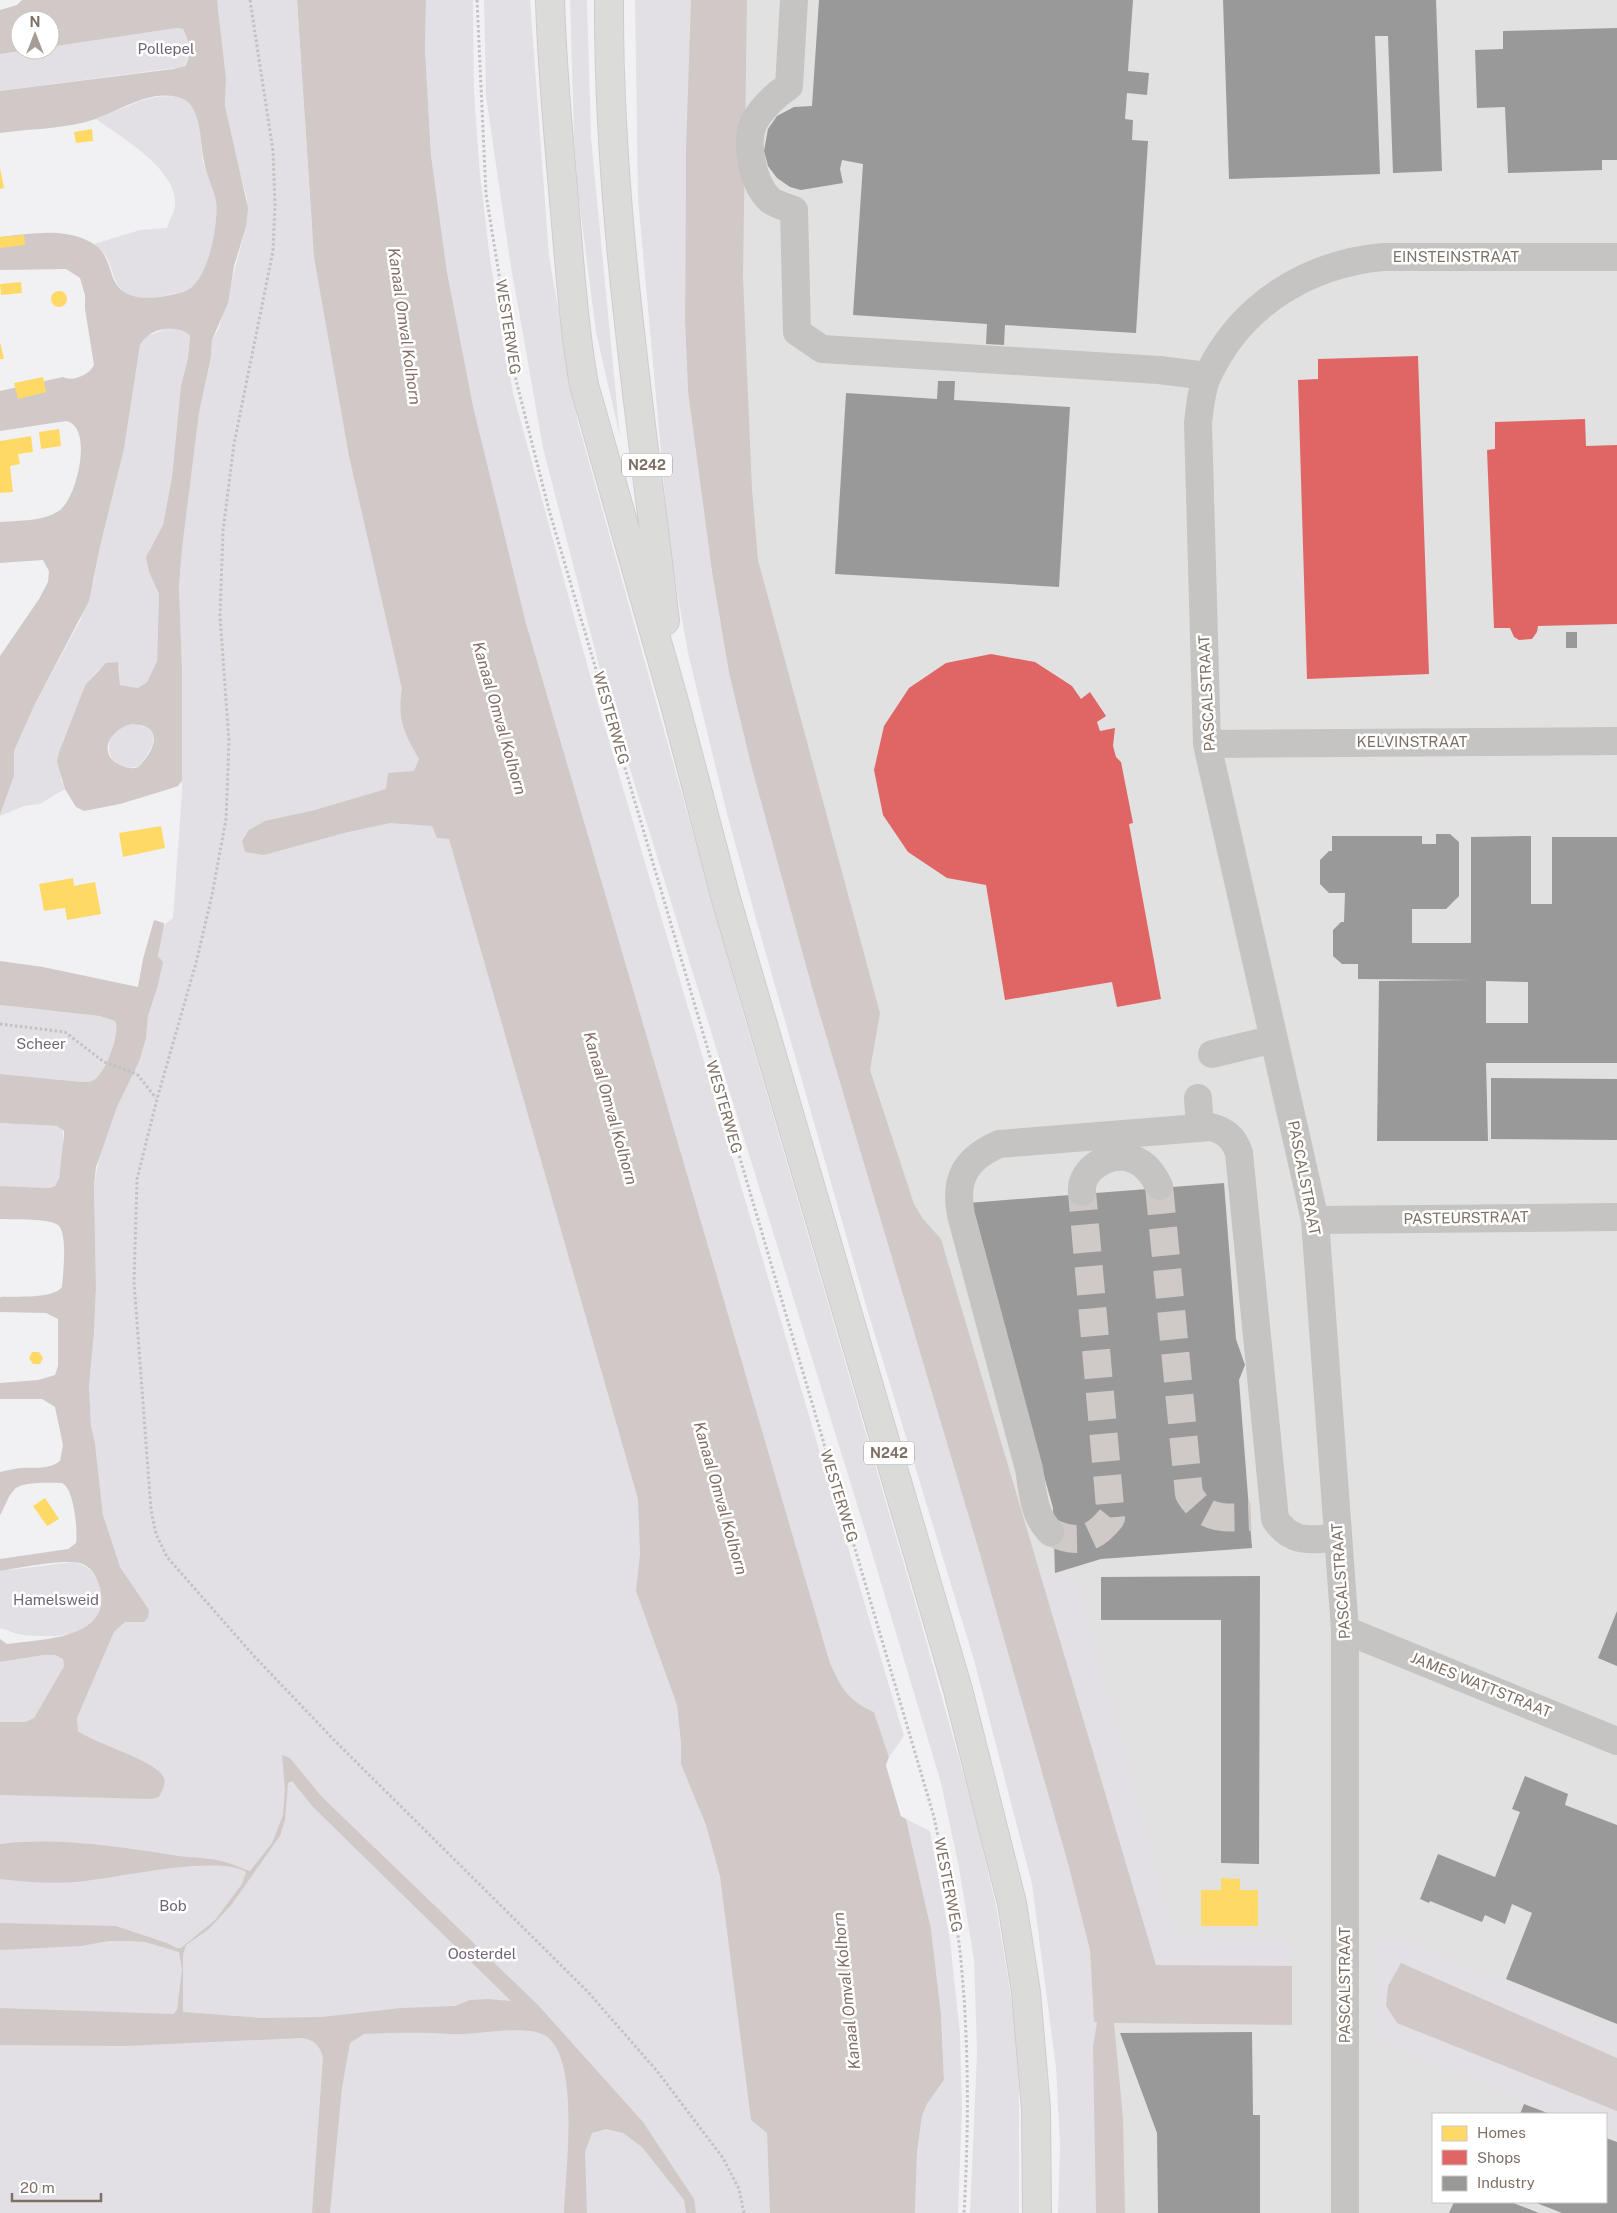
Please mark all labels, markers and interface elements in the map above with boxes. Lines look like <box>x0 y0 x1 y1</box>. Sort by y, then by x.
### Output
north arrow <box>10 10 60 60</box>
text: N <box>30 14 40 30</box>
park label: Pollepel <box>138 40 194 57</box>
water label: Kanaal Omval Kolhorn <box>384 246 425 406</box>
street label: EINSTEINSTRAAT <box>1393 248 1519 265</box>
street label: WESTERWEG <box>493 278 524 376</box>
road number: N242 <box>622 454 672 476</box>
street label: PASCALSTRAAT <box>1195 634 1218 752</box>
water label: Kanaal Omval Kolhorn <box>469 639 530 797</box>
street label: WESTERWEG <box>590 669 633 766</box>
street label: KELVINSTRAAT <box>1357 733 1468 750</box>
water label: Kanaal Omval Kolhorn <box>580 1029 641 1187</box>
park label: Scheer <box>16 1035 66 1052</box>
street label: WESTERWEG <box>703 1058 746 1155</box>
street label: PASCALSTRAAT <box>1285 1119 1324 1237</box>
street label: PASTEURSTRAAT <box>1403 1208 1529 1227</box>
water label: Kanaal Omval Kolhorn <box>690 1419 751 1577</box>
road number: N242 <box>864 1442 914 1465</box>
street label: WESTERWEG <box>817 1447 862 1544</box>
street label: PASCALSTRAAT <box>1328 1522 1353 1640</box>
park label: Hamelsweid <box>13 1591 99 1608</box>
street label: JAMES WATTSTRAAT <box>1408 1649 1554 1721</box>
street label: WESTERWEG <box>931 1836 966 1934</box>
park label: Bob <box>159 1897 187 1914</box>
water label: Kanaal Omval Kolhorn <box>829 1911 864 2071</box>
street label: PASCALSTRAAT <box>1336 1927 1353 2043</box>
park label: Oosterdel <box>448 1945 516 1962</box>
legend <box>1432 2113 1607 2203</box>
text: Homes <box>1477 2124 1526 2141</box>
text: Shops <box>1477 2149 1521 2166</box>
scale bar <box>12 2170 101 2202</box>
text: Industry <box>1477 2174 1535 2191</box>
text: 20 m <box>20 2179 55 2196</box>

